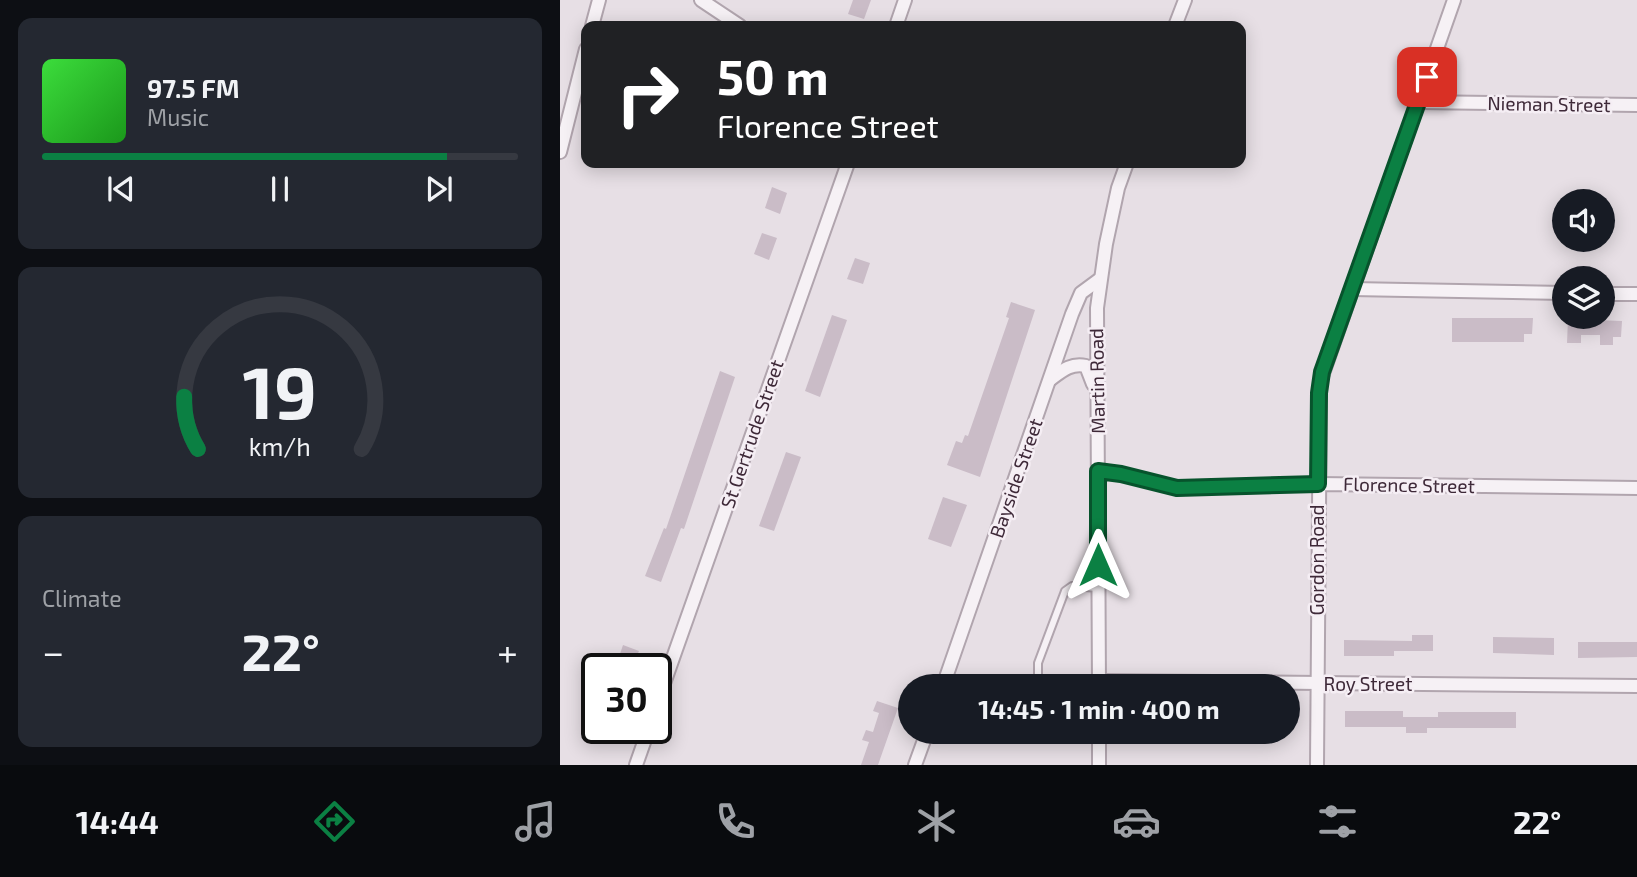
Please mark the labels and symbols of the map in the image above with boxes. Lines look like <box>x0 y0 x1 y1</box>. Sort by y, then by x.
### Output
pin <box>1397 47 1457 107</box>
street label: Nieman Street <box>1487 91 1611 116</box>
street label: Martin Road <box>1084 328 1109 434</box>
street label: St Gertrude Street <box>715 357 788 511</box>
street label: Bayside Street <box>984 415 1047 541</box>
street label: Florence Street <box>1343 472 1475 497</box>
street label: Gordon Road <box>1305 505 1328 615</box>
position arrow <box>1061 528 1135 602</box>
speed limit sign: 30 <box>581 653 672 744</box>
street label: Roy Street <box>1324 672 1413 695</box>

